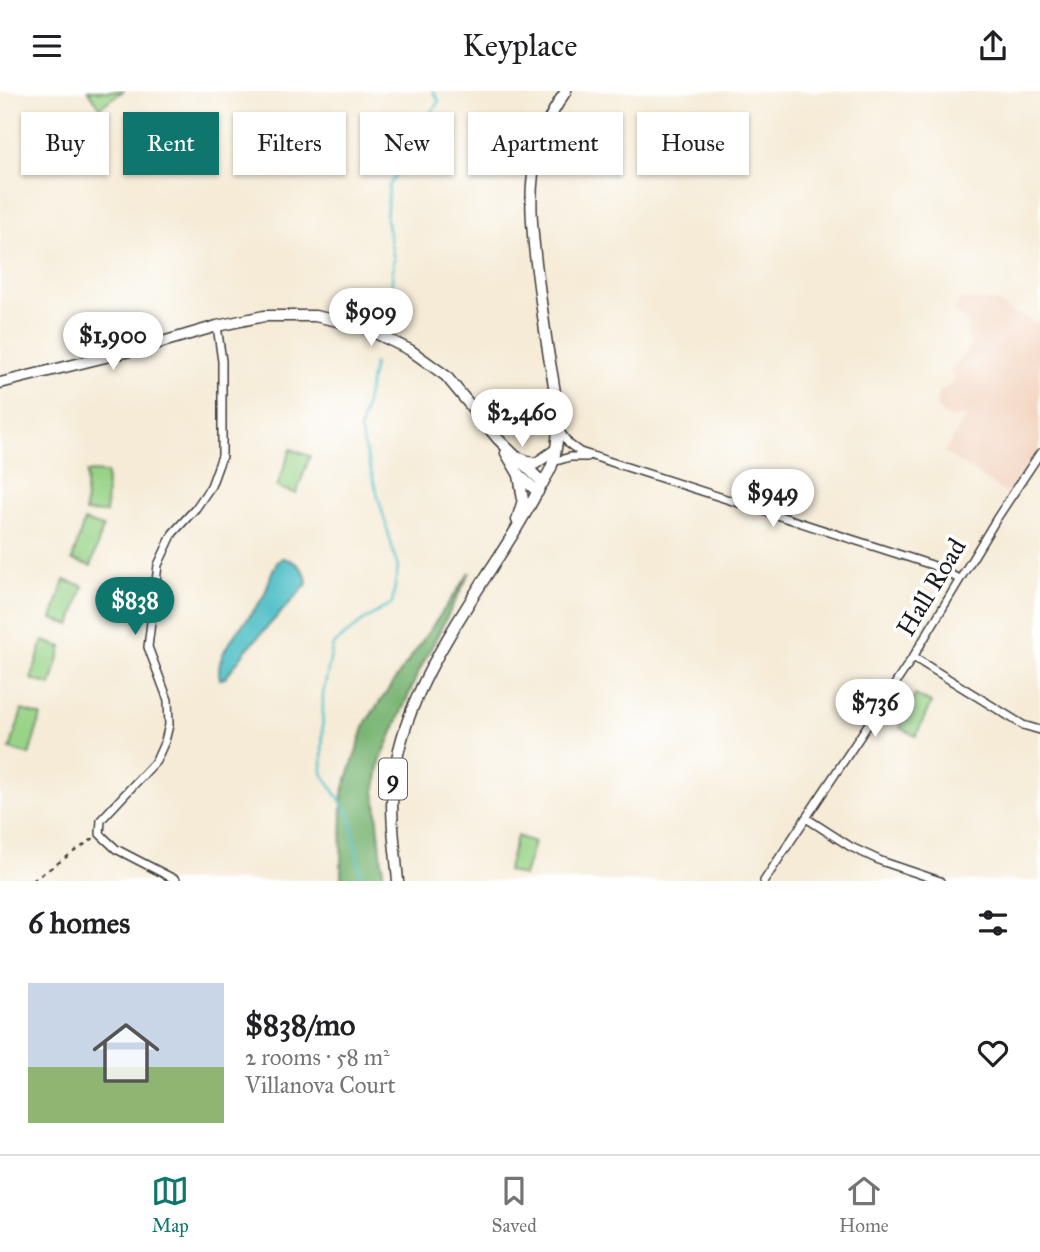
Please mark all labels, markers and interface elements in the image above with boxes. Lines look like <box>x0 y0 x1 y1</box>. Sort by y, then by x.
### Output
text: Keyplace <box>462 26 578 65</box>
icon: menu <box>28 27 66 65</box>
icon: share <box>974 27 1012 65</box>
chip: Buy <box>21 112 109 175</box>
chip: Rent <box>123 112 219 175</box>
chip: Filters <box>233 112 346 175</box>
chip: New <box>360 112 454 175</box>
chip: Apartment <box>468 112 623 175</box>
chip: House <box>637 112 749 175</box>
pin: $909 <box>330 289 412 348</box>
text: $909 <box>345 297 397 325</box>
pin: $1,900 <box>56 313 170 372</box>
text: $1,900 <box>79 321 147 349</box>
pin: $2,460 <box>465 389 579 449</box>
text: $2,460 <box>487 398 557 426</box>
pin: $949 <box>732 469 814 529</box>
text: $949 <box>747 478 799 506</box>
street label: Hall Road <box>889 532 973 642</box>
pin: $838 <box>94 577 176 637</box>
text: $838 <box>111 586 159 614</box>
pin: $736 <box>834 679 916 739</box>
text: $736 <box>851 688 899 716</box>
road number: 9 <box>379 759 407 799</box>
icon: filters <box>974 904 1012 942</box>
text: 6 homes <box>28 905 130 941</box>
text: $838/mo <box>245 1007 355 1043</box>
icon: home <box>84 1011 168 1095</box>
icon: heart <box>974 1034 1012 1072</box>
text: 2 rooms · 58 m² <box>245 1043 390 1071</box>
text: Villanova Court <box>245 1071 396 1099</box>
tab: Map <box>151 1172 189 1237</box>
tab: Saved <box>492 1172 537 1237</box>
tab: Home <box>839 1172 889 1237</box>

